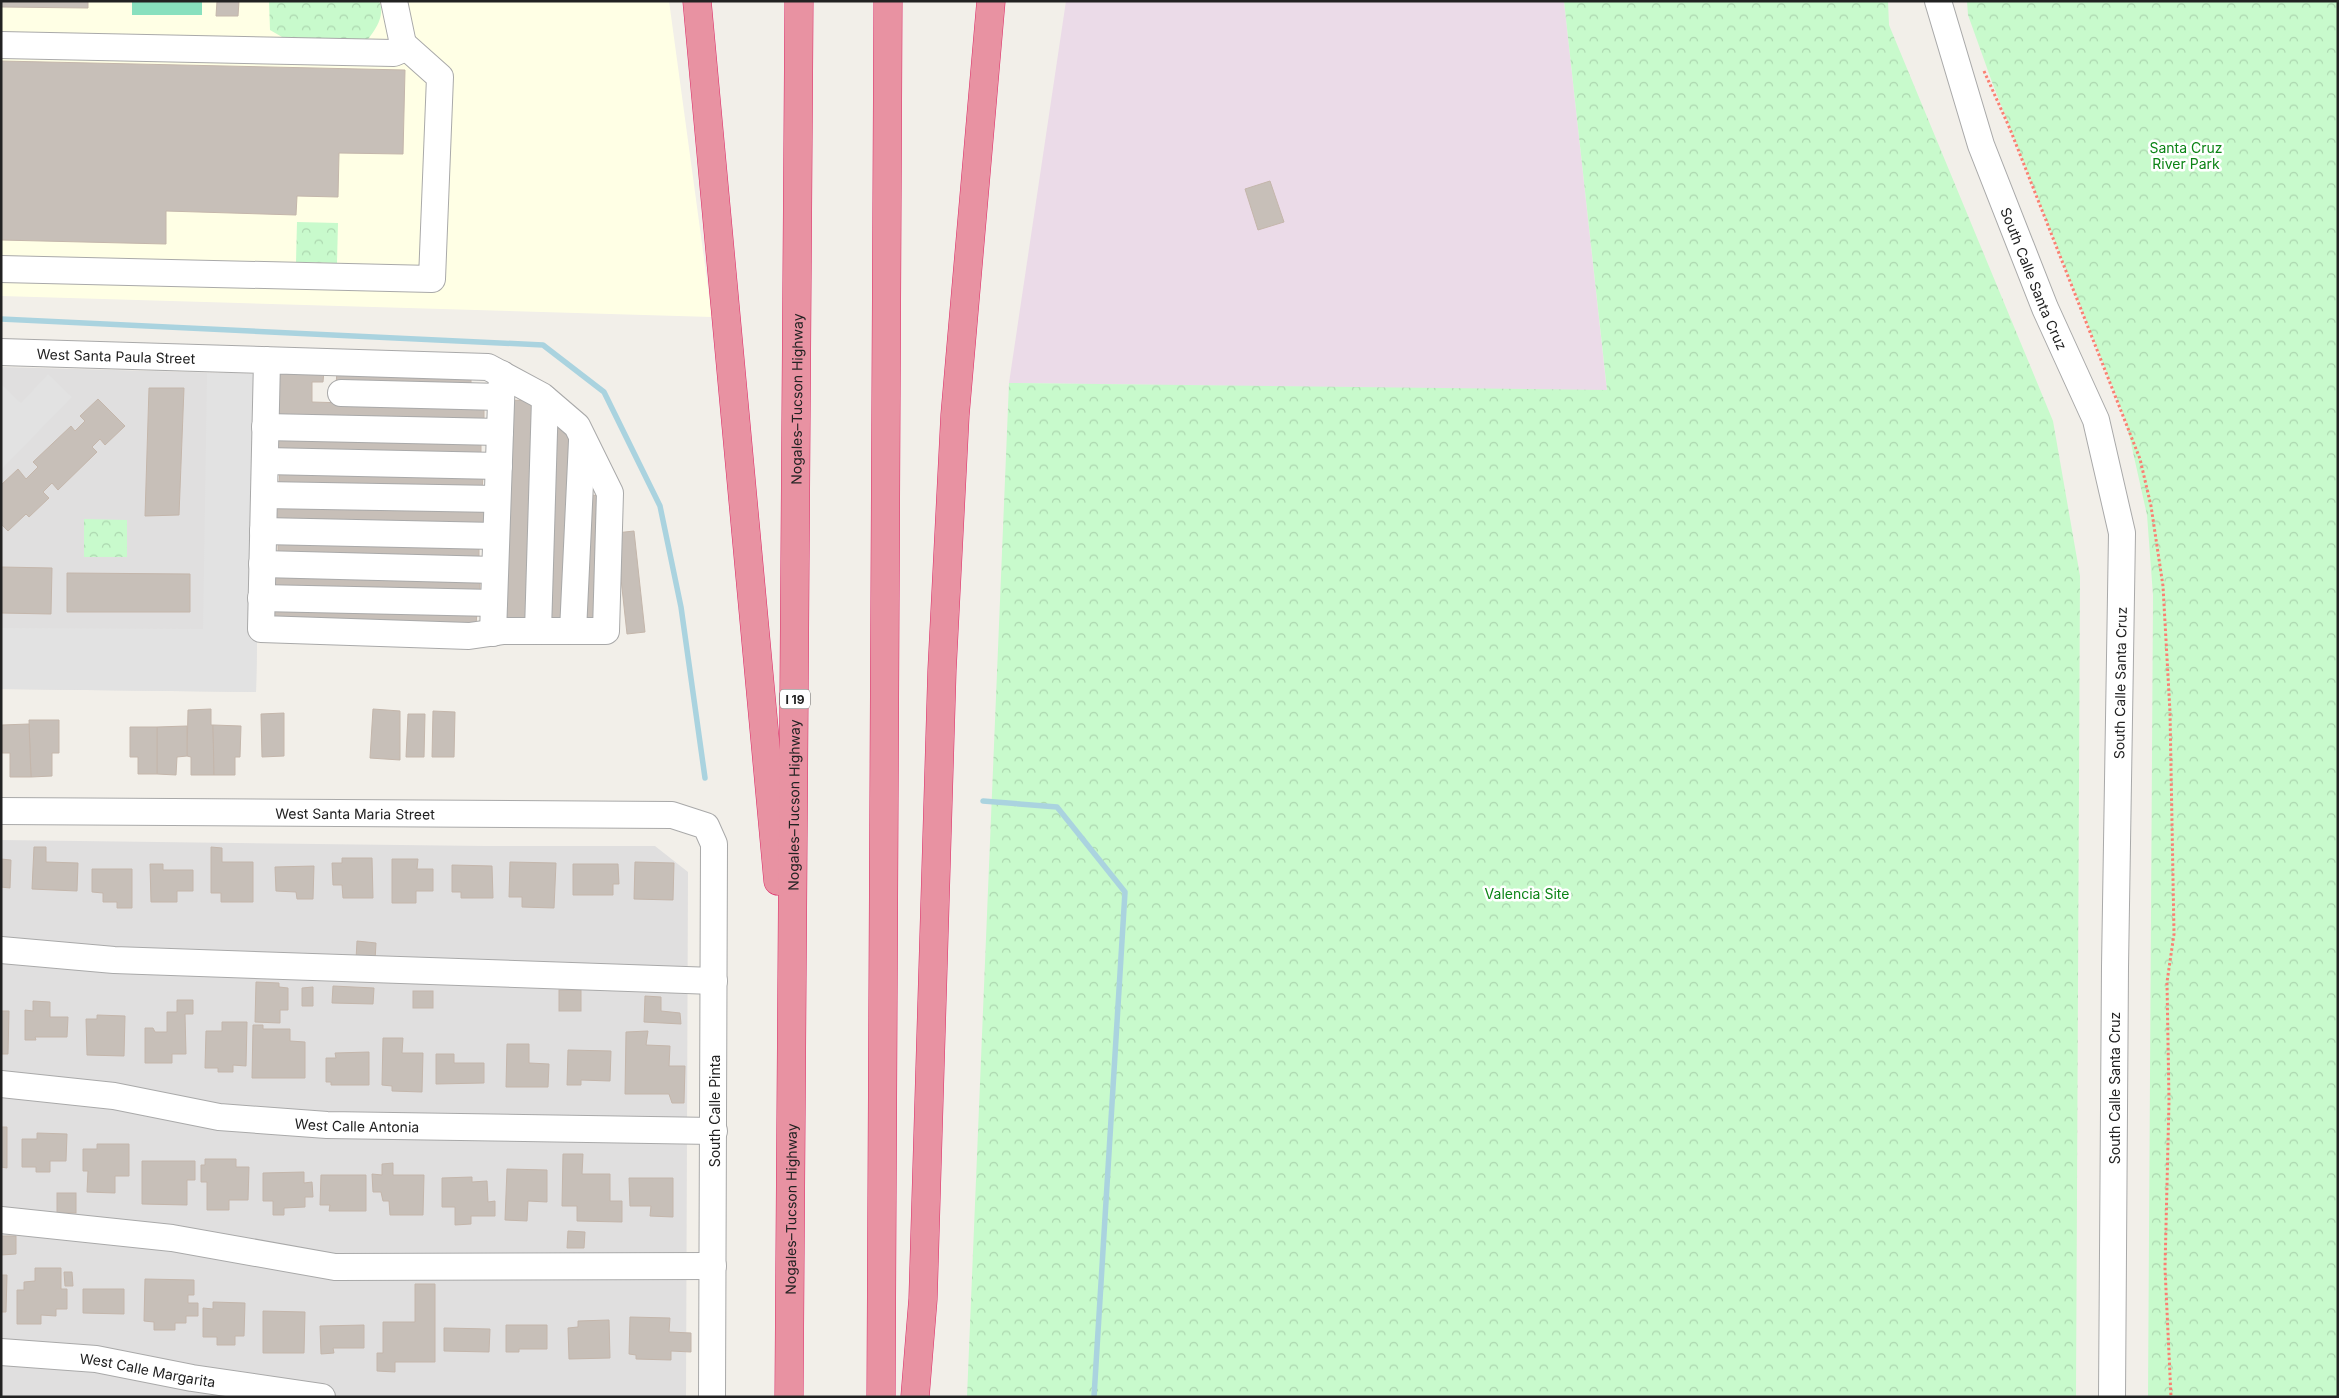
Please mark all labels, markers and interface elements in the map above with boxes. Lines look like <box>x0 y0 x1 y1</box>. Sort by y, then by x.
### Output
park label: Santa Cruz River Park <box>2149 139 2223 172</box>
street label: South Calle Santa Cruz <box>1998 205 2071 352</box>
street label: Nogales–Tucson Highway <box>787 313 805 485</box>
street label: West Santa Paula Street <box>36 345 196 366</box>
street label: South Calle Santa Cruz <box>2110 607 2130 759</box>
road number: I 19 <box>780 690 810 709</box>
street label: Nogales–Tucson Highway <box>784 719 802 891</box>
street label: West Santa Maria Street <box>275 804 435 822</box>
park label: Valencia Site <box>1485 885 1569 902</box>
street label: South Calle Santa Cruz <box>2106 1012 2123 1164</box>
street label: South Calle Pinta <box>706 1055 723 1167</box>
street label: West Calle Antonia <box>294 1114 419 1135</box>
street label: Nogales–Tucson Highway <box>781 1123 799 1295</box>
street label: West Calle Margarita <box>79 1349 217 1390</box>

